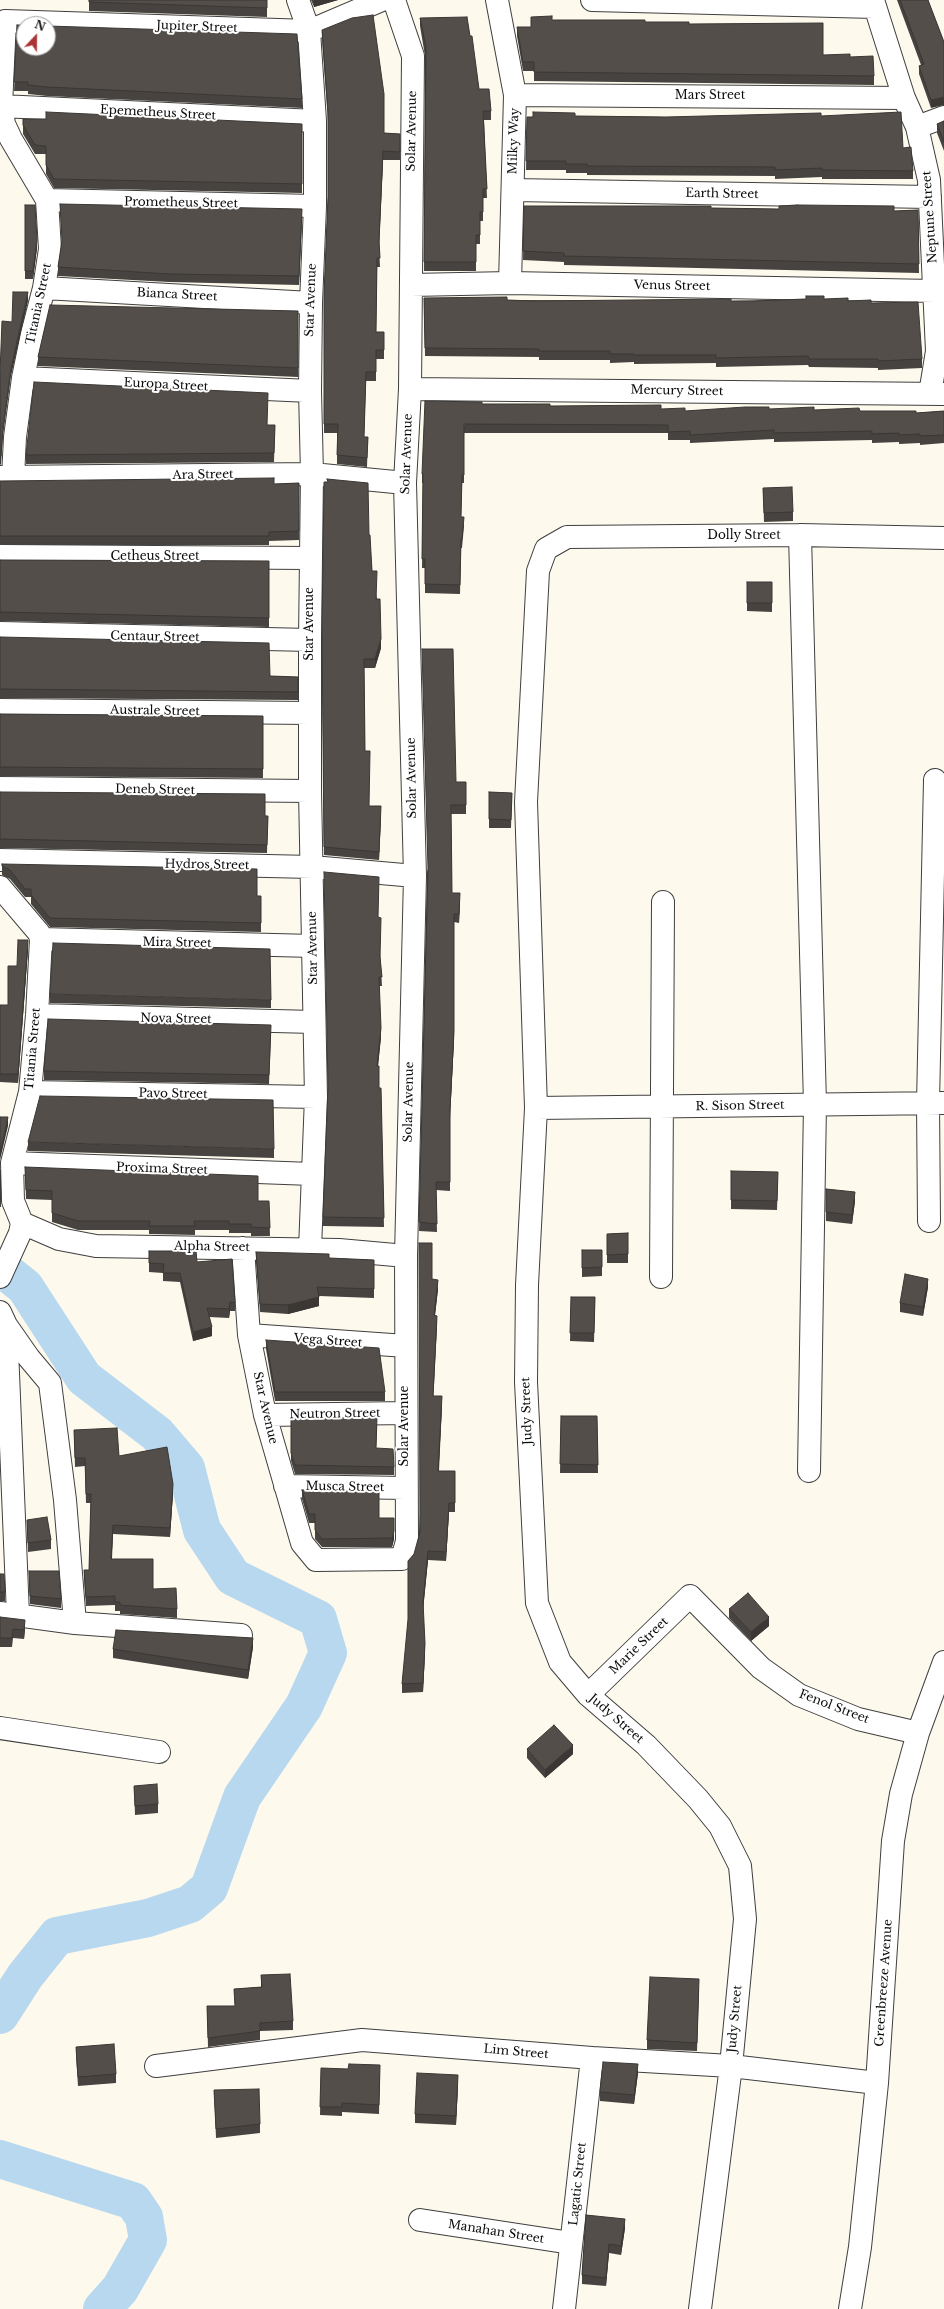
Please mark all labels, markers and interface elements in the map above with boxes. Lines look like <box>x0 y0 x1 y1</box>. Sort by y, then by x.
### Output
north arrow <box>16 16 56 56</box>
text: N <box>33 17 48 34</box>
street label: Jupiter Street <box>156 18 238 36</box>
street label: Mars Street <box>675 89 745 103</box>
street label: Solar Avenue <box>404 90 420 172</box>
street label: Epemetheus Street <box>100 103 216 123</box>
street label: Milky Way <box>506 107 522 175</box>
street label: Neptune Street <box>920 170 940 264</box>
street label: Earth Street <box>685 186 759 202</box>
street label: Prometheus Street <box>124 195 238 211</box>
street label: Titania Street <box>23 262 55 346</box>
street label: Star Avenue <box>303 263 319 337</box>
street label: Venus Street <box>634 278 710 294</box>
street label: Bianca Street <box>136 286 218 304</box>
street label: Europa Street <box>123 376 209 394</box>
street label: Mercury Street <box>631 383 723 399</box>
street label: Solar Avenue <box>398 413 416 495</box>
street label: Ara Street <box>172 467 234 483</box>
street label: Dolly Street <box>707 529 781 543</box>
street label: Cetheus Street <box>110 550 200 564</box>
street label: Star Avenue <box>303 587 317 661</box>
street label: Centaur Street <box>110 629 200 645</box>
street label: Australe Street <box>110 703 200 719</box>
street label: Solar Avenue <box>404 737 420 819</box>
street label: Deneb Street <box>115 782 195 798</box>
street label: Hydros Street <box>165 857 249 873</box>
street label: Star Avenue <box>305 911 321 985</box>
street label: Mira Street <box>142 935 212 951</box>
street label: Titania Street <box>22 1007 44 1091</box>
street label: Nova Street <box>140 1011 212 1027</box>
street label: Solar Avenue <box>401 1061 417 1143</box>
street label: Pavo Street <box>138 1086 208 1102</box>
street label: R. Sison Street <box>695 1098 785 1114</box>
street label: Proxima Street <box>116 1160 208 1178</box>
street label: Alpha Street <box>174 1239 250 1255</box>
street label: Vega Street <box>293 1331 363 1351</box>
street label: Star Avenue <box>250 1370 280 1446</box>
street label: Judy Street <box>519 1377 535 1445</box>
street label: Solar Avenue <box>398 1386 412 1466</box>
street label: Neutron Street <box>289 1406 381 1422</box>
street label: Musca Street <box>305 1479 385 1495</box>
street label: Marie Street <box>607 1614 671 1678</box>
street label: Fenol Street <box>797 1687 871 1727</box>
street label: Judy Street <box>586 1691 646 1747</box>
street label: Greenbreeze Avenue <box>872 1919 896 2047</box>
street label: Judy Street <box>725 1985 745 2053</box>
street label: Lim Street <box>483 2042 549 2062</box>
street label: Lagatic Street <box>566 2142 590 2226</box>
street label: Manahan Street <box>447 2217 545 2247</box>

